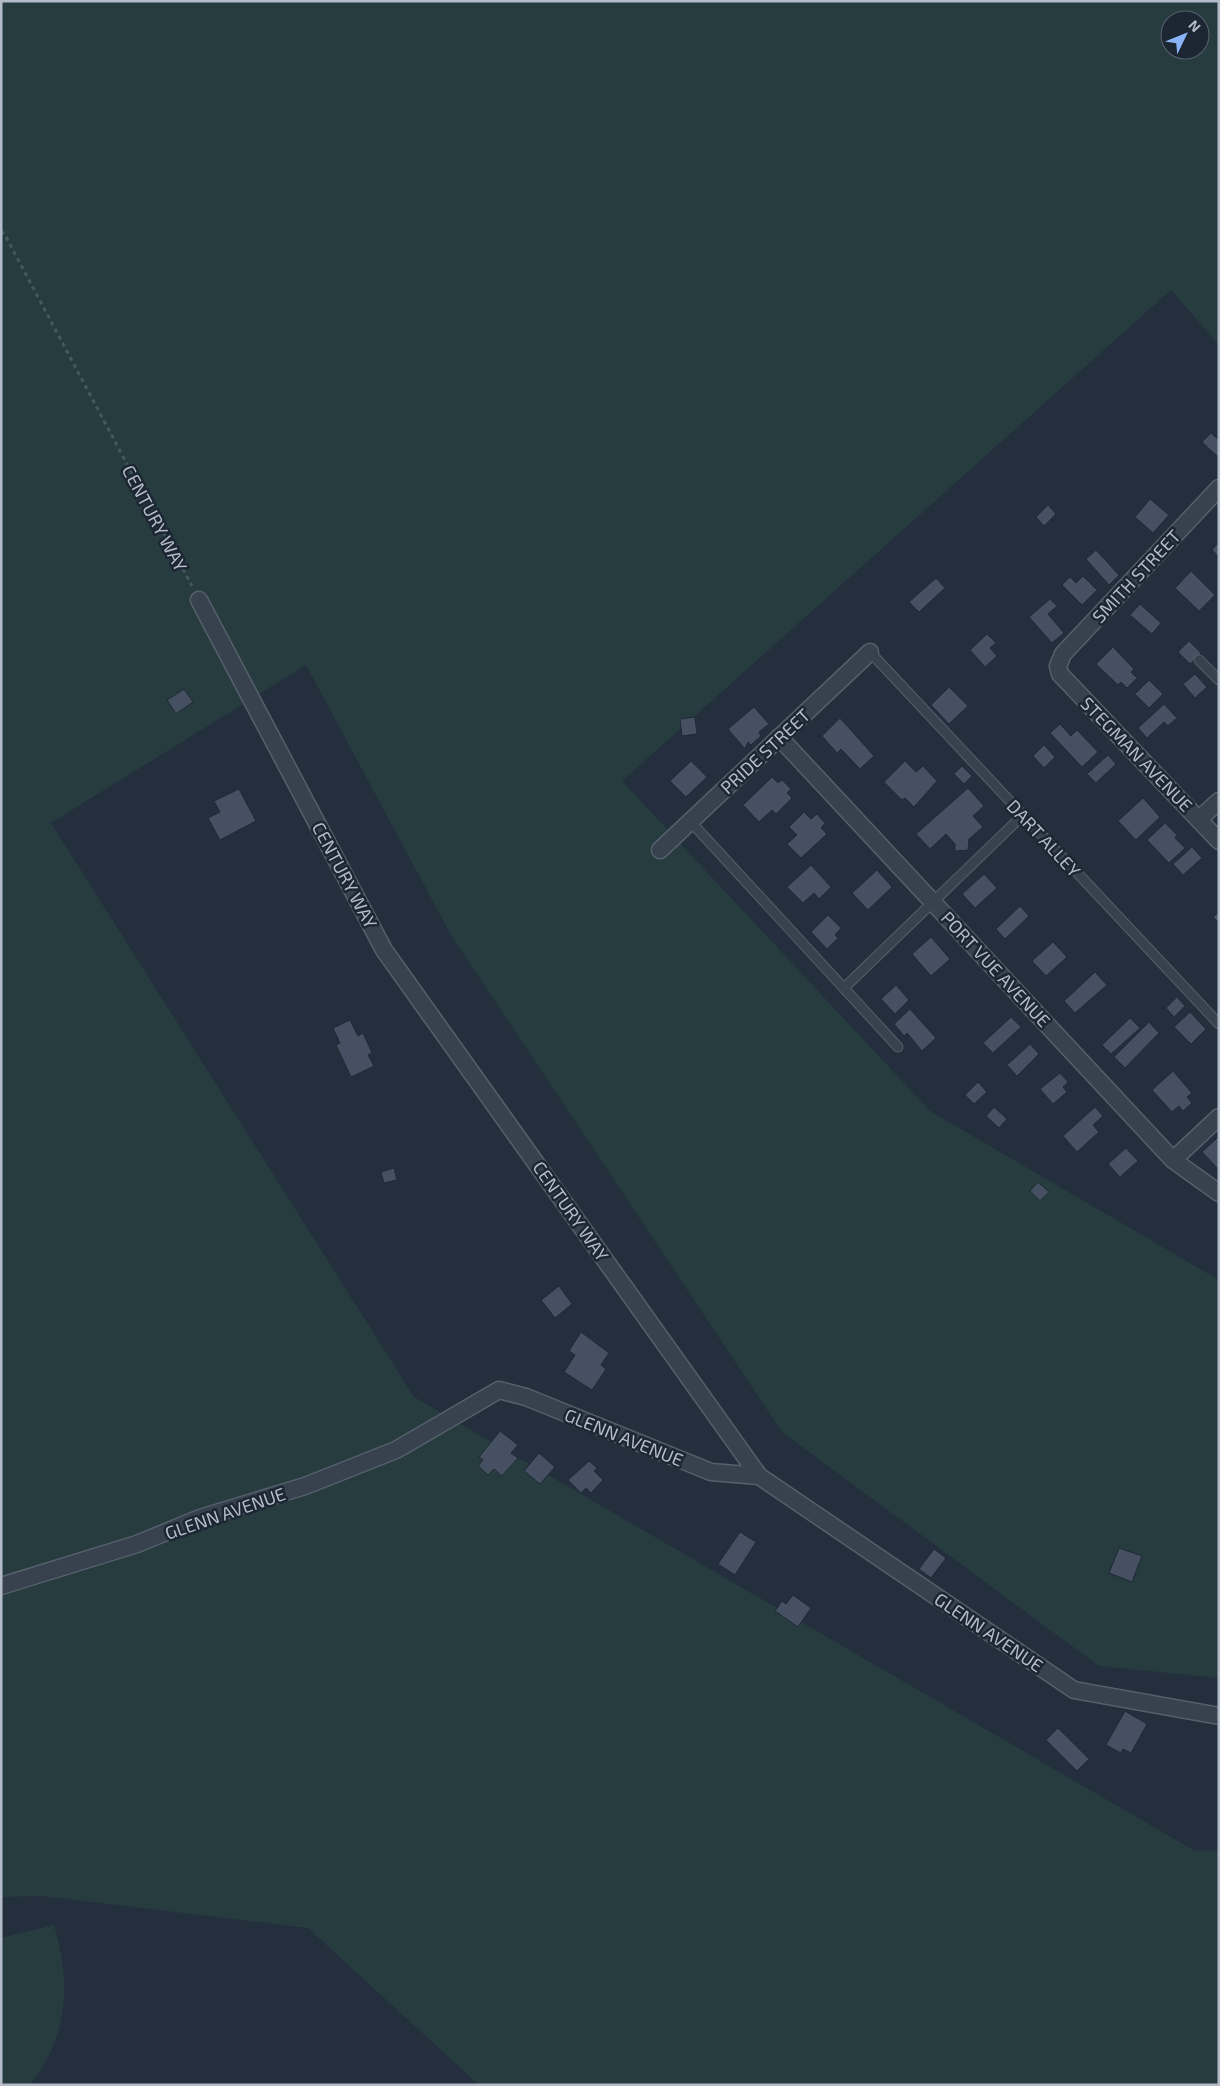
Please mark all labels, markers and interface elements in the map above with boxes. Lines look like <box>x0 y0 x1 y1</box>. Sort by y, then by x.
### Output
north arrow <box>1160 10 1210 60</box>
text: N <box>1185 16 1205 35</box>
street label: CENTURY WAY <box>118 461 193 576</box>
street label: SMITH STREET <box>1087 524 1185 627</box>
street label: STEGMAN AVENUE <box>1076 692 1198 816</box>
street label: PRIDE STREET <box>716 703 815 798</box>
street label: DART ALLEY <box>1003 795 1086 882</box>
street label: CENTURY WAY <box>308 818 383 933</box>
street label: PORT VUE AVENUE <box>937 907 1055 1031</box>
street label: CENTURY WAY <box>528 1157 614 1266</box>
street label: GLENN AVENUE <box>561 1403 687 1471</box>
street label: GLENN AVENUE <box>162 1482 288 1544</box>
street label: GLENN AVENUE <box>931 1588 1047 1676</box>

